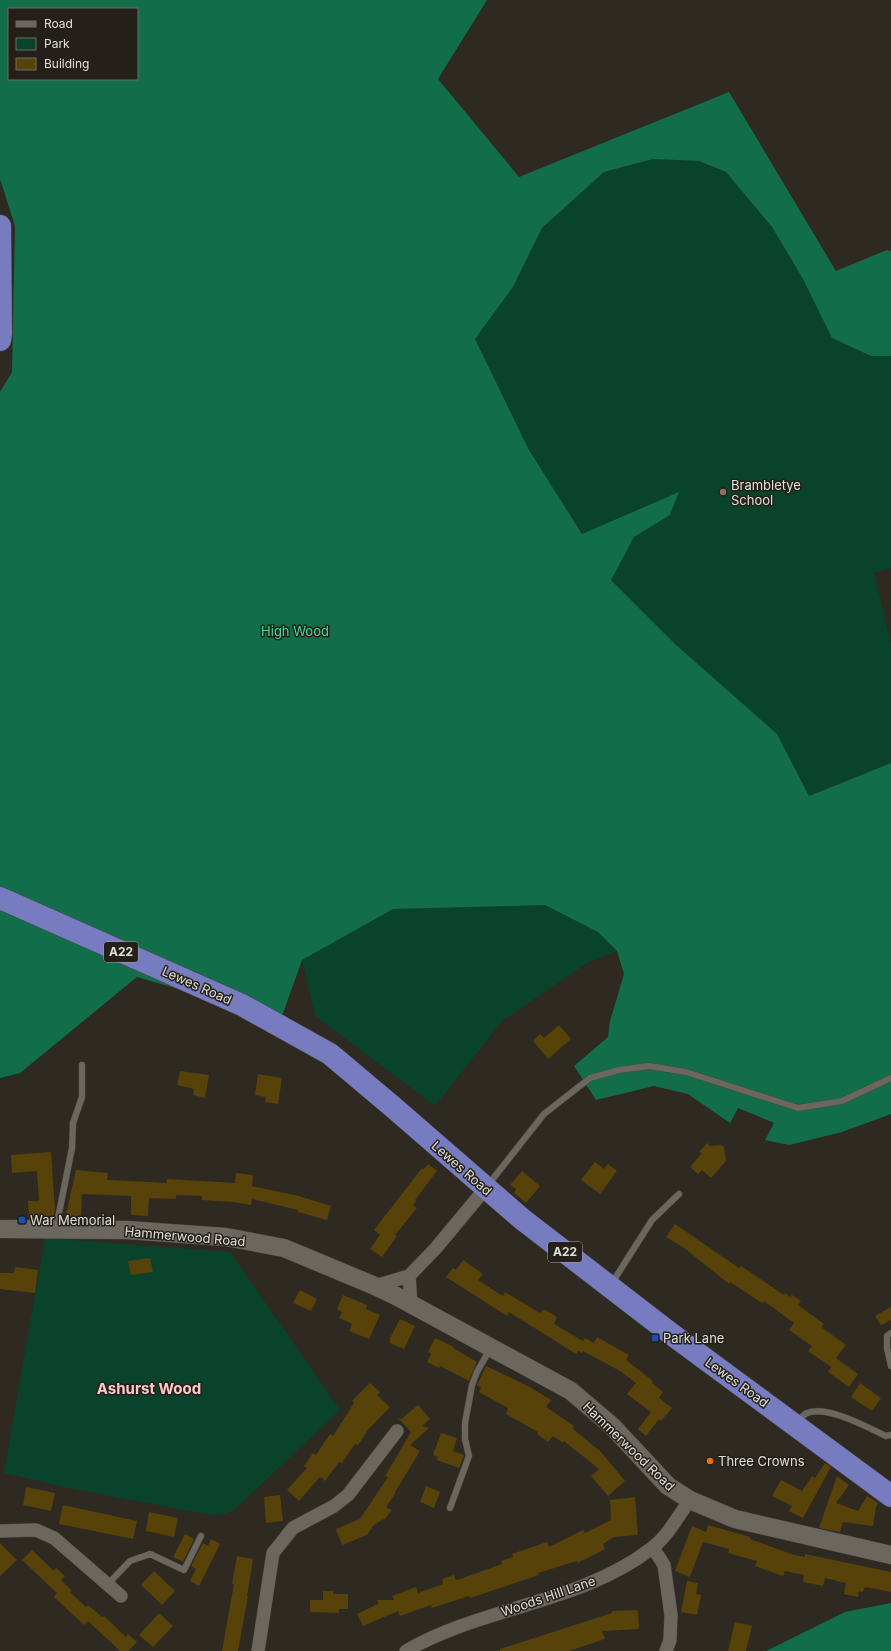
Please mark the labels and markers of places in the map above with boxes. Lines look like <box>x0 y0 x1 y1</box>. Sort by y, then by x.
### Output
place label: Brambletye School <box>731 477 801 508</box>
marker: Brambletye School <box>718 487 728 497</box>
place label: War Memorial <box>30 1212 115 1228</box>
marker: War Memorial <box>17 1215 27 1225</box>
place label: Park Lane <box>663 1330 724 1346</box>
marker: Park Lane <box>650 1333 660 1343</box>
place label: Three Crowns <box>718 1453 805 1469</box>
marker: Three Crowns <box>705 1456 715 1466</box>

